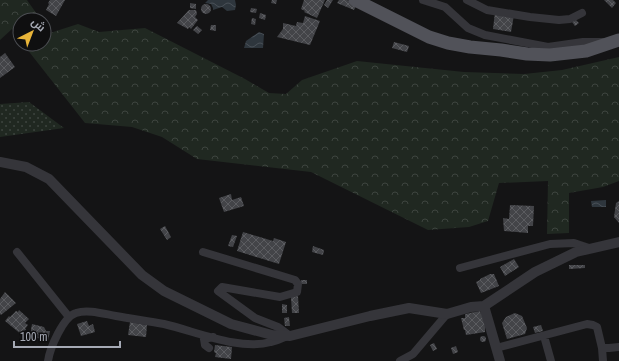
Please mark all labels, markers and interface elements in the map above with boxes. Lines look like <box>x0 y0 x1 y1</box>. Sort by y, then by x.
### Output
north arrow <box>12 12 52 52</box>
text: ش <box>29 15 49 34</box>
scale bar <box>14 323 120 349</box>
text: 100 m <box>20 329 47 345</box>

